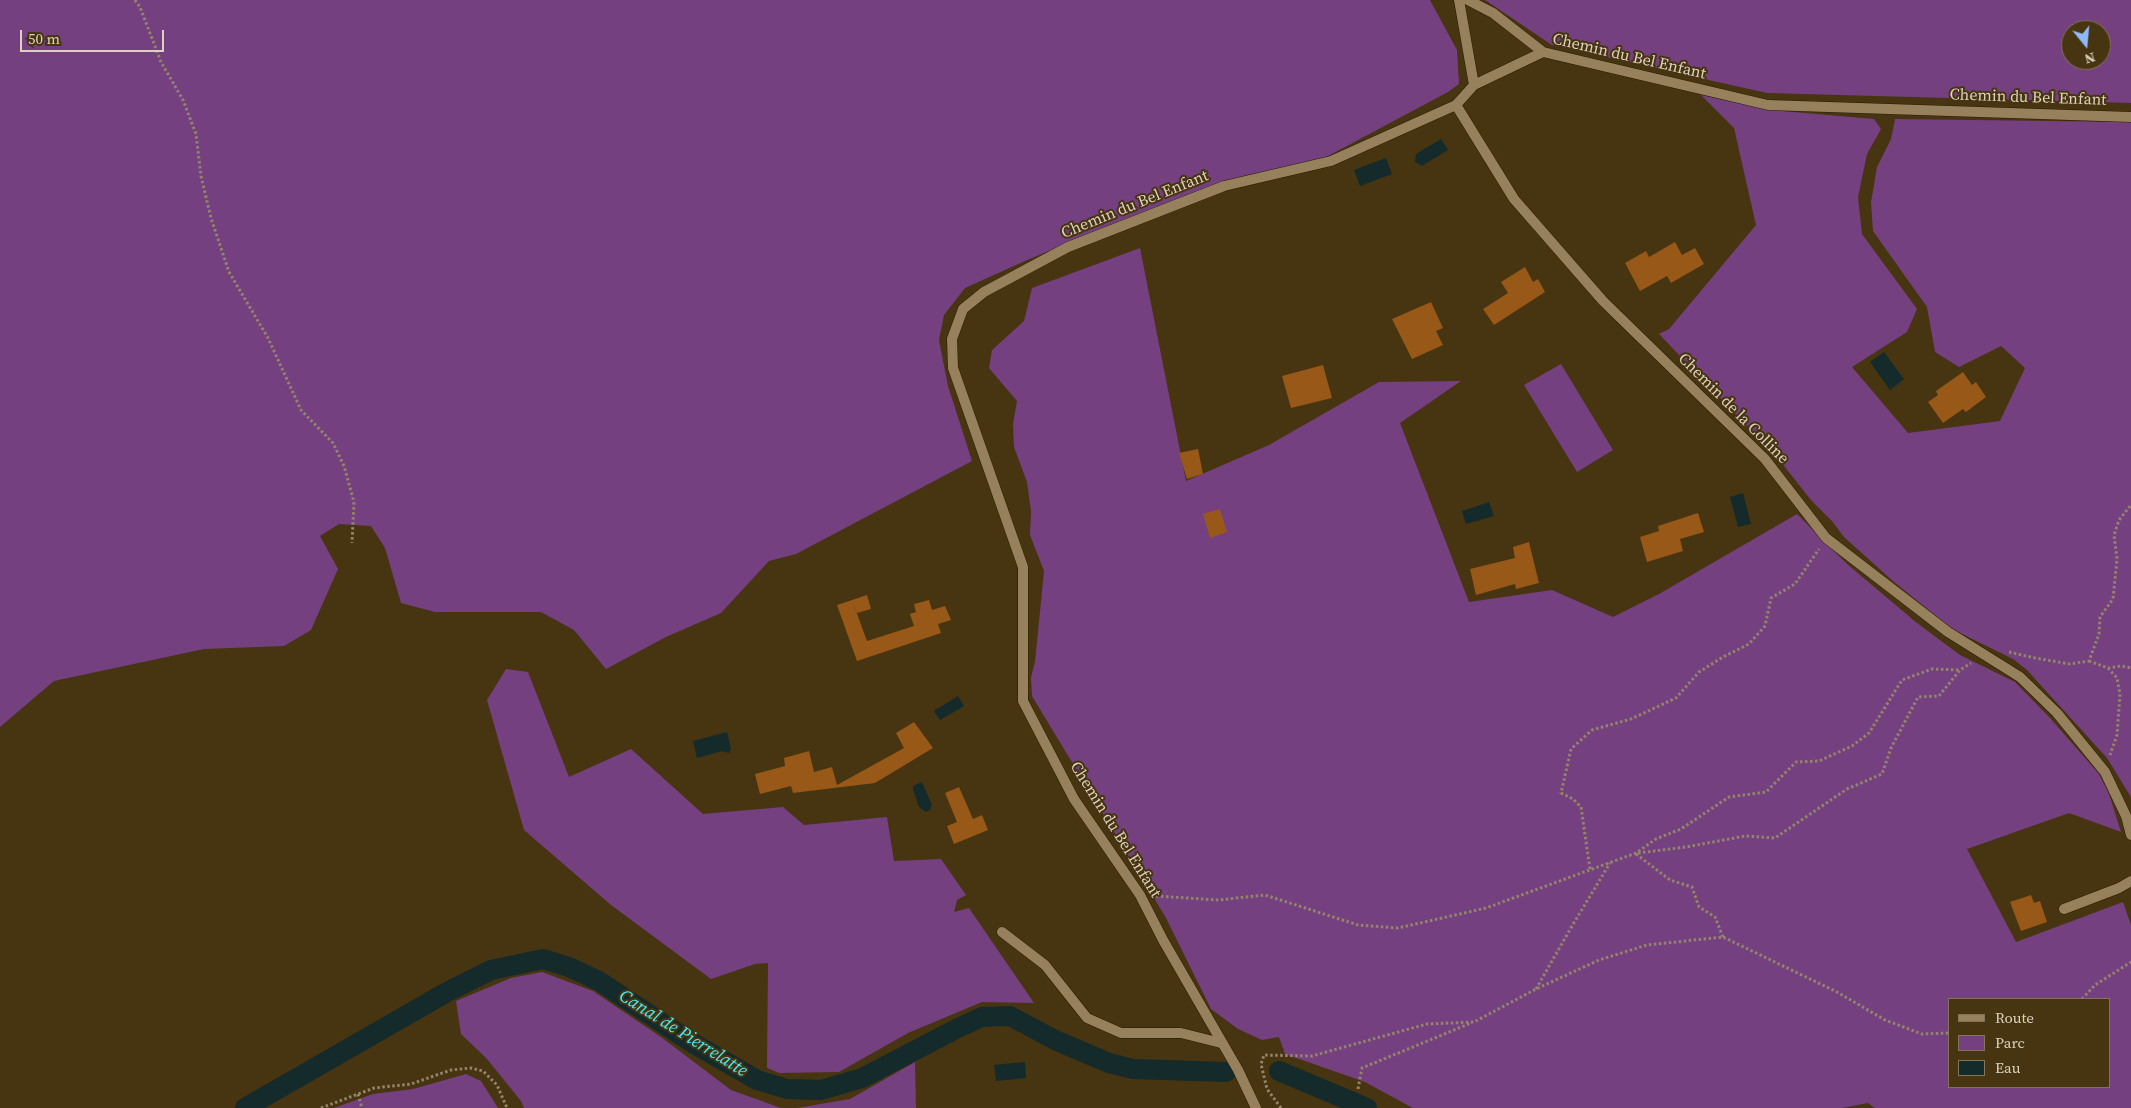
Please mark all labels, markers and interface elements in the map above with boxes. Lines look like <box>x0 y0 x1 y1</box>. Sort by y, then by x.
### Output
scale bar <box>22 20 166 52</box>
north arrow <box>2061 20 2111 70</box>
text: 50 m <box>28 28 60 49</box>
street label: Chemin du Bel Enfant <box>1550 30 1708 84</box>
text: N <box>2082 47 2098 69</box>
street label: Chemin du Bel Enfant <box>1949 86 2107 110</box>
street label: Chemin du Bel Enfant <box>1059 167 1211 243</box>
street label: Chemin de la Colline <box>1674 350 1792 468</box>
street label: Chemin du Bel Enfant <box>1065 758 1165 902</box>
water label: Canal de Pierrelatte <box>615 986 751 1082</box>
legend <box>1948 998 2111 1088</box>
text: Route <box>1995 1007 2034 1028</box>
text: Parc <box>1995 1032 2025 1053</box>
text: Eau <box>1995 1057 2020 1078</box>

